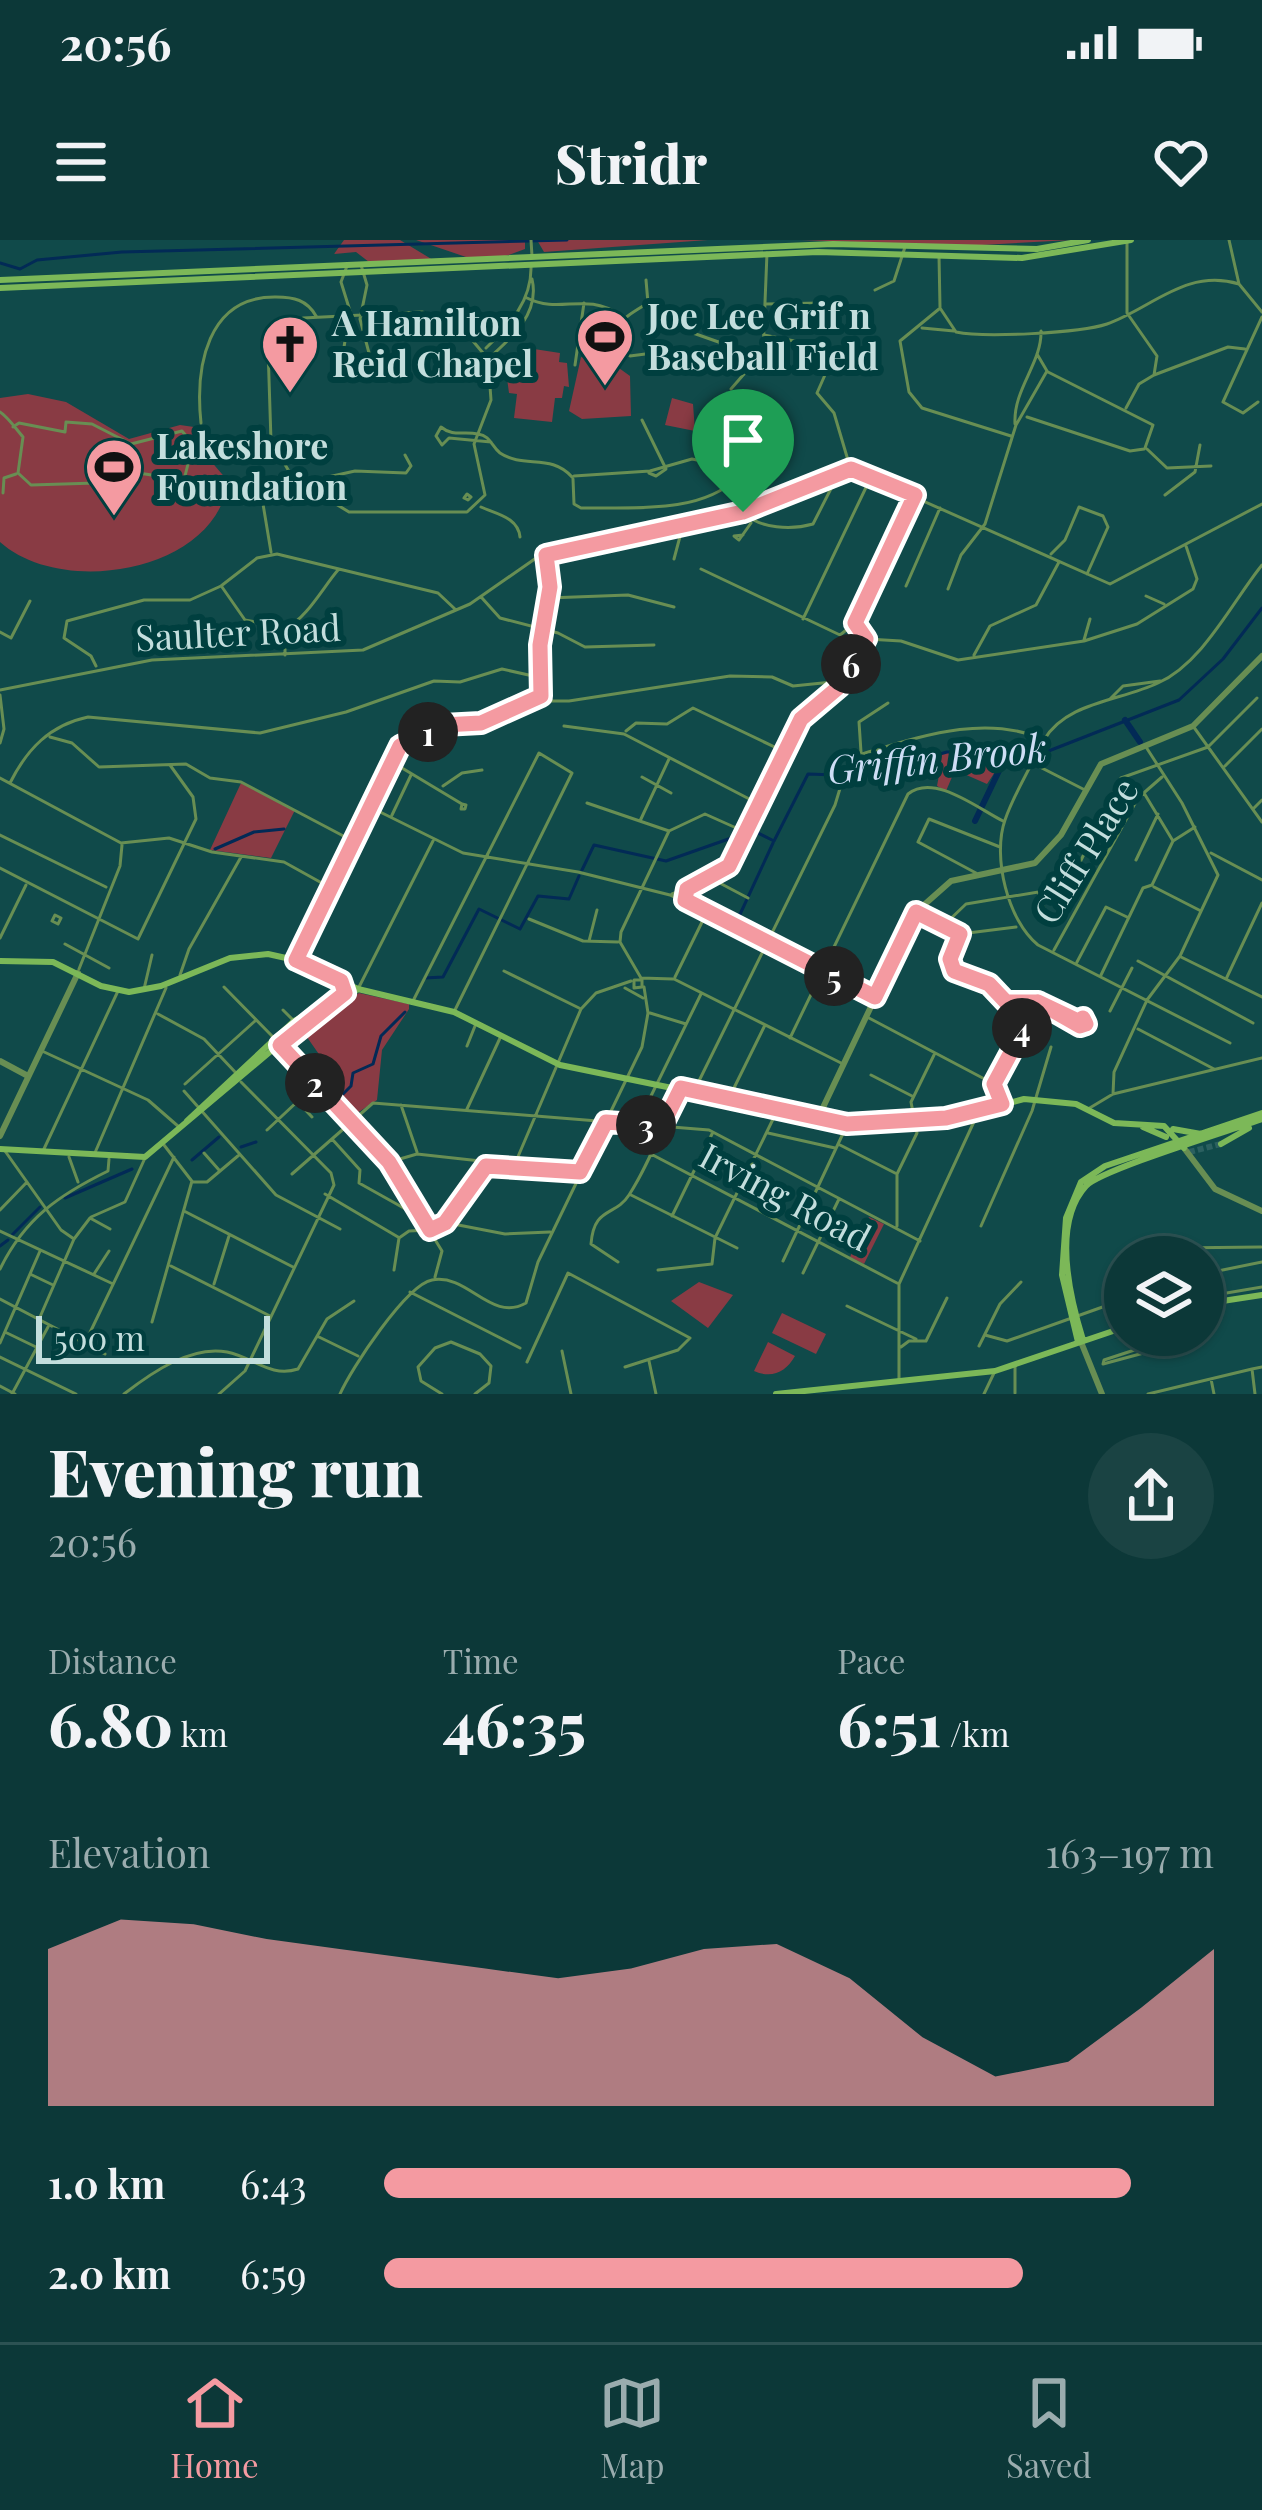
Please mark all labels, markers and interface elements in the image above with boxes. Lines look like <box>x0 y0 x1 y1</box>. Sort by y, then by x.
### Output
text: 20:56 <box>60 12 172 72</box>
text: Stridr <box>555 126 707 198</box>
icon: menu <box>48 129 114 195</box>
icon: heart <box>1148 129 1214 195</box>
place label: Joe Lee Grif n Baseball Field <box>646 290 879 379</box>
place label: A Hamilton Reid Chapel <box>331 297 533 386</box>
sports icon: Joe Lee Grif n Baseball Field <box>574 306 636 388</box>
church icon: A Hamilton Reid Chapel <box>259 313 321 395</box>
pin <box>692 389 794 512</box>
icon: arrive <box>710 407 776 473</box>
place label: Lakeshore Foundation <box>156 420 347 509</box>
sports icon: Lakeshore Foundation <box>83 436 145 518</box>
street label: Saulter Road <box>134 602 342 660</box>
pin: 6 <box>821 634 881 694</box>
text: 6 <box>842 642 860 686</box>
pin: 1 <box>398 702 458 762</box>
text: 1 <box>422 710 434 754</box>
water label: Griffin Brook <box>824 720 1049 794</box>
street label: Cliff Place <box>1021 768 1148 932</box>
pin: 5 <box>804 946 864 1006</box>
text: 5 <box>826 954 842 998</box>
pin: 4 <box>992 998 1052 1058</box>
text: 4 <box>1013 1006 1031 1050</box>
pin: 2 <box>285 1053 345 1113</box>
text: 2 <box>306 1061 324 1105</box>
pin: 3 <box>616 1095 676 1155</box>
text: 3 <box>638 1103 654 1147</box>
street label: Irving Road <box>692 1130 880 1260</box>
map controls <box>1104 1236 1224 1356</box>
button: layers <box>1104 1236 1224 1356</box>
scale bar <box>36 1310 270 1363</box>
text: 500 m <box>54 1315 145 1359</box>
text: Evening run <box>48 1426 423 1514</box>
button: share <box>1088 1433 1214 1559</box>
text: 20:56 <box>48 1515 137 1567</box>
text: Distance <box>48 1638 177 1682</box>
text: Time <box>443 1638 519 1682</box>
text: Pace <box>837 1638 906 1682</box>
text: 6.80 <box>48 1682 173 1762</box>
text: 46:35 <box>443 1682 586 1762</box>
text: 6:51 <box>837 1682 942 1762</box>
text: km <box>173 1711 228 1755</box>
text: /km <box>942 1711 1009 1755</box>
text: Elevation <box>48 1826 210 1878</box>
text: 163–197 m <box>1046 1826 1214 1878</box>
text: 1.0 km <box>48 2157 165 2209</box>
text: 6:43 <box>240 2157 307 2209</box>
text: 2.0 km <box>48 2247 171 2299</box>
text: 6:59 <box>240 2247 307 2299</box>
tab: Home <box>170 2370 259 2486</box>
tab: Map <box>599 2370 665 2486</box>
tab: Saved <box>1006 2370 1092 2486</box>

